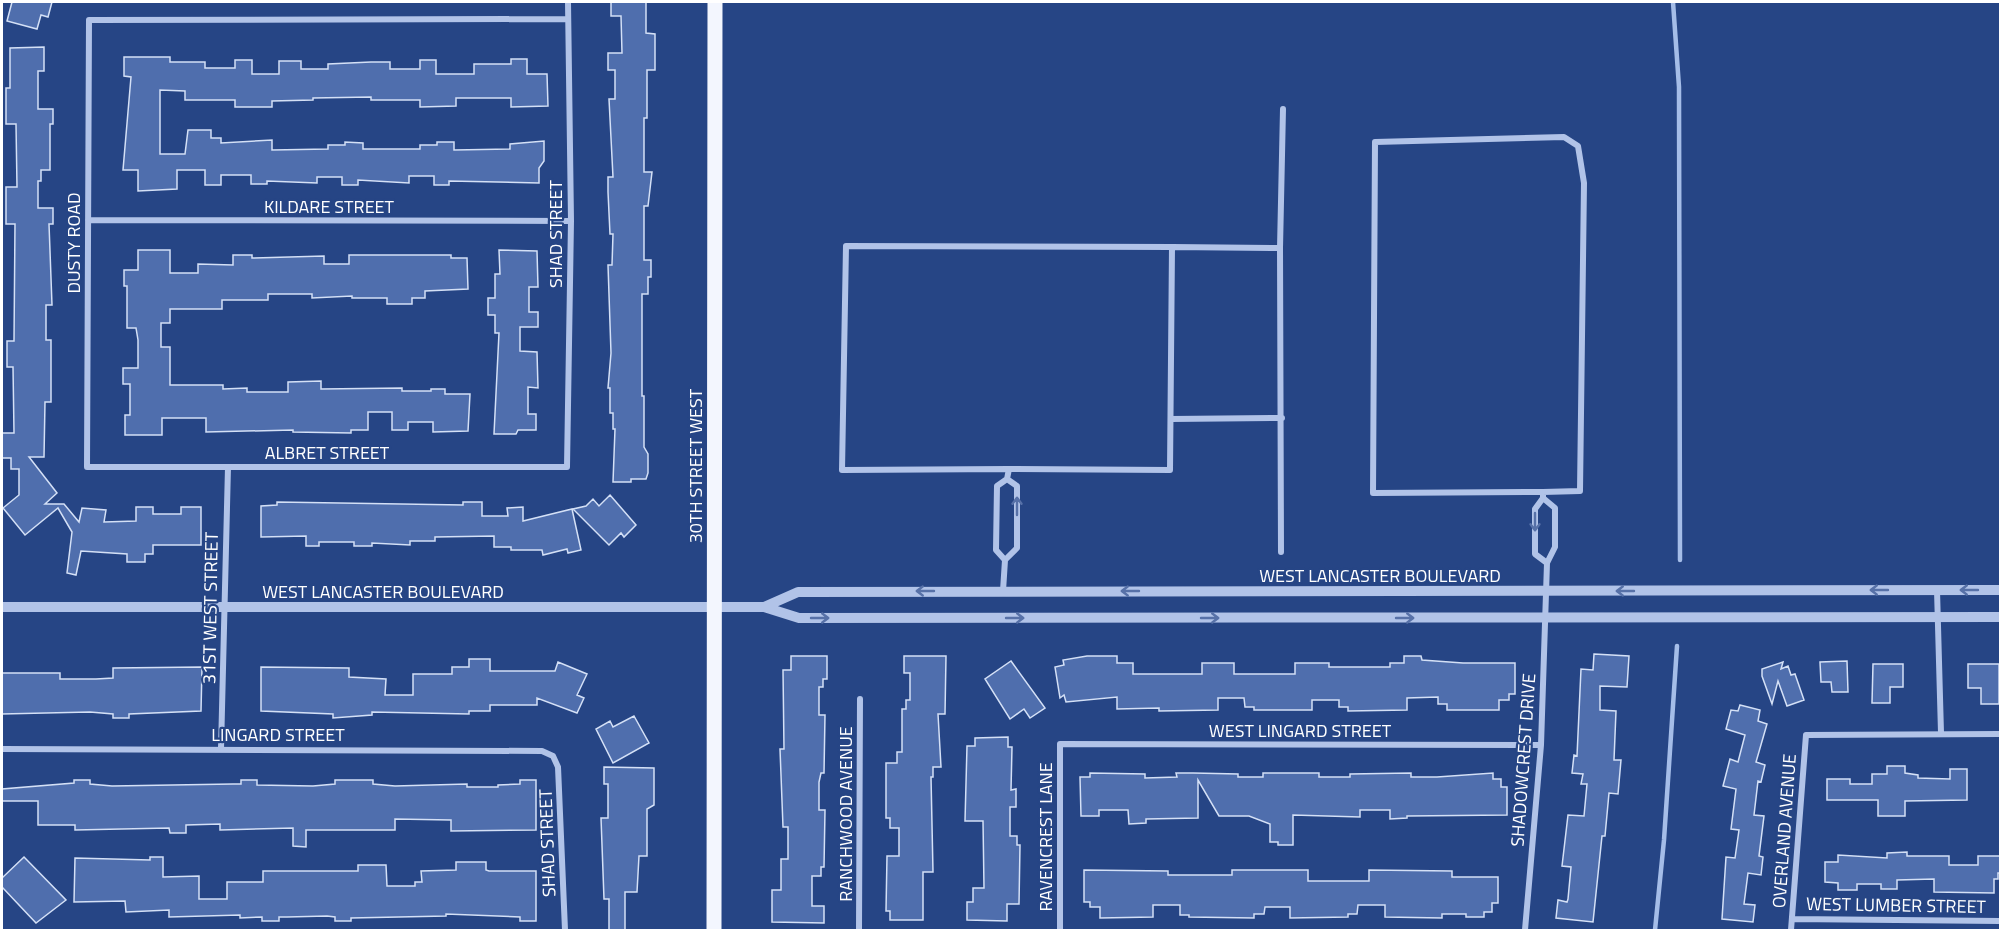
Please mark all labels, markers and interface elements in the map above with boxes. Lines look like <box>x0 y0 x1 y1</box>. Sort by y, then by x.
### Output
street label: SHAD STREET <box>542 180 569 288</box>
street label: DUSTY ROAD <box>60 192 87 294</box>
street label: KILDARE STREET <box>264 193 395 220</box>
street label: 30TH STREET WEST <box>682 388 709 543</box>
street label: ALBRET STREET <box>265 439 390 466</box>
one-way arrow <box>1011 497 1023 517</box>
one-way arrow <box>1529 512 1541 532</box>
street label: 31ST WEST STREET <box>195 531 225 684</box>
street label: WEST LANCASTER BOULEVARD <box>1259 562 1501 589</box>
street label: WEST LANCASTER BOULEVARD <box>262 578 504 605</box>
one-way arrow <box>1869 584 1889 596</box>
one-way arrow <box>1959 584 1979 596</box>
one-way arrow <box>916 585 936 597</box>
one-way arrow <box>1121 585 1141 597</box>
one-way arrow <box>1616 585 1636 597</box>
one-way arrow <box>810 612 830 624</box>
one-way arrow <box>1005 612 1025 624</box>
one-way arrow <box>1200 612 1220 624</box>
one-way arrow <box>1395 612 1415 624</box>
street label: SHADOWCREST DRIVE <box>1503 672 1543 848</box>
street label: WEST LINGARD STREET <box>1209 717 1392 744</box>
street label: LINGARD STREET <box>211 721 345 748</box>
street label: RANCHWOOD AVENUE <box>832 726 859 902</box>
street label: OVERLAND AVENUE <box>1765 753 1803 909</box>
street label: RAVENCREST LANE <box>1032 762 1059 912</box>
street label: SHAD STREET <box>532 788 562 897</box>
street label: WEST LUMBER STREET <box>1806 890 1987 920</box>

